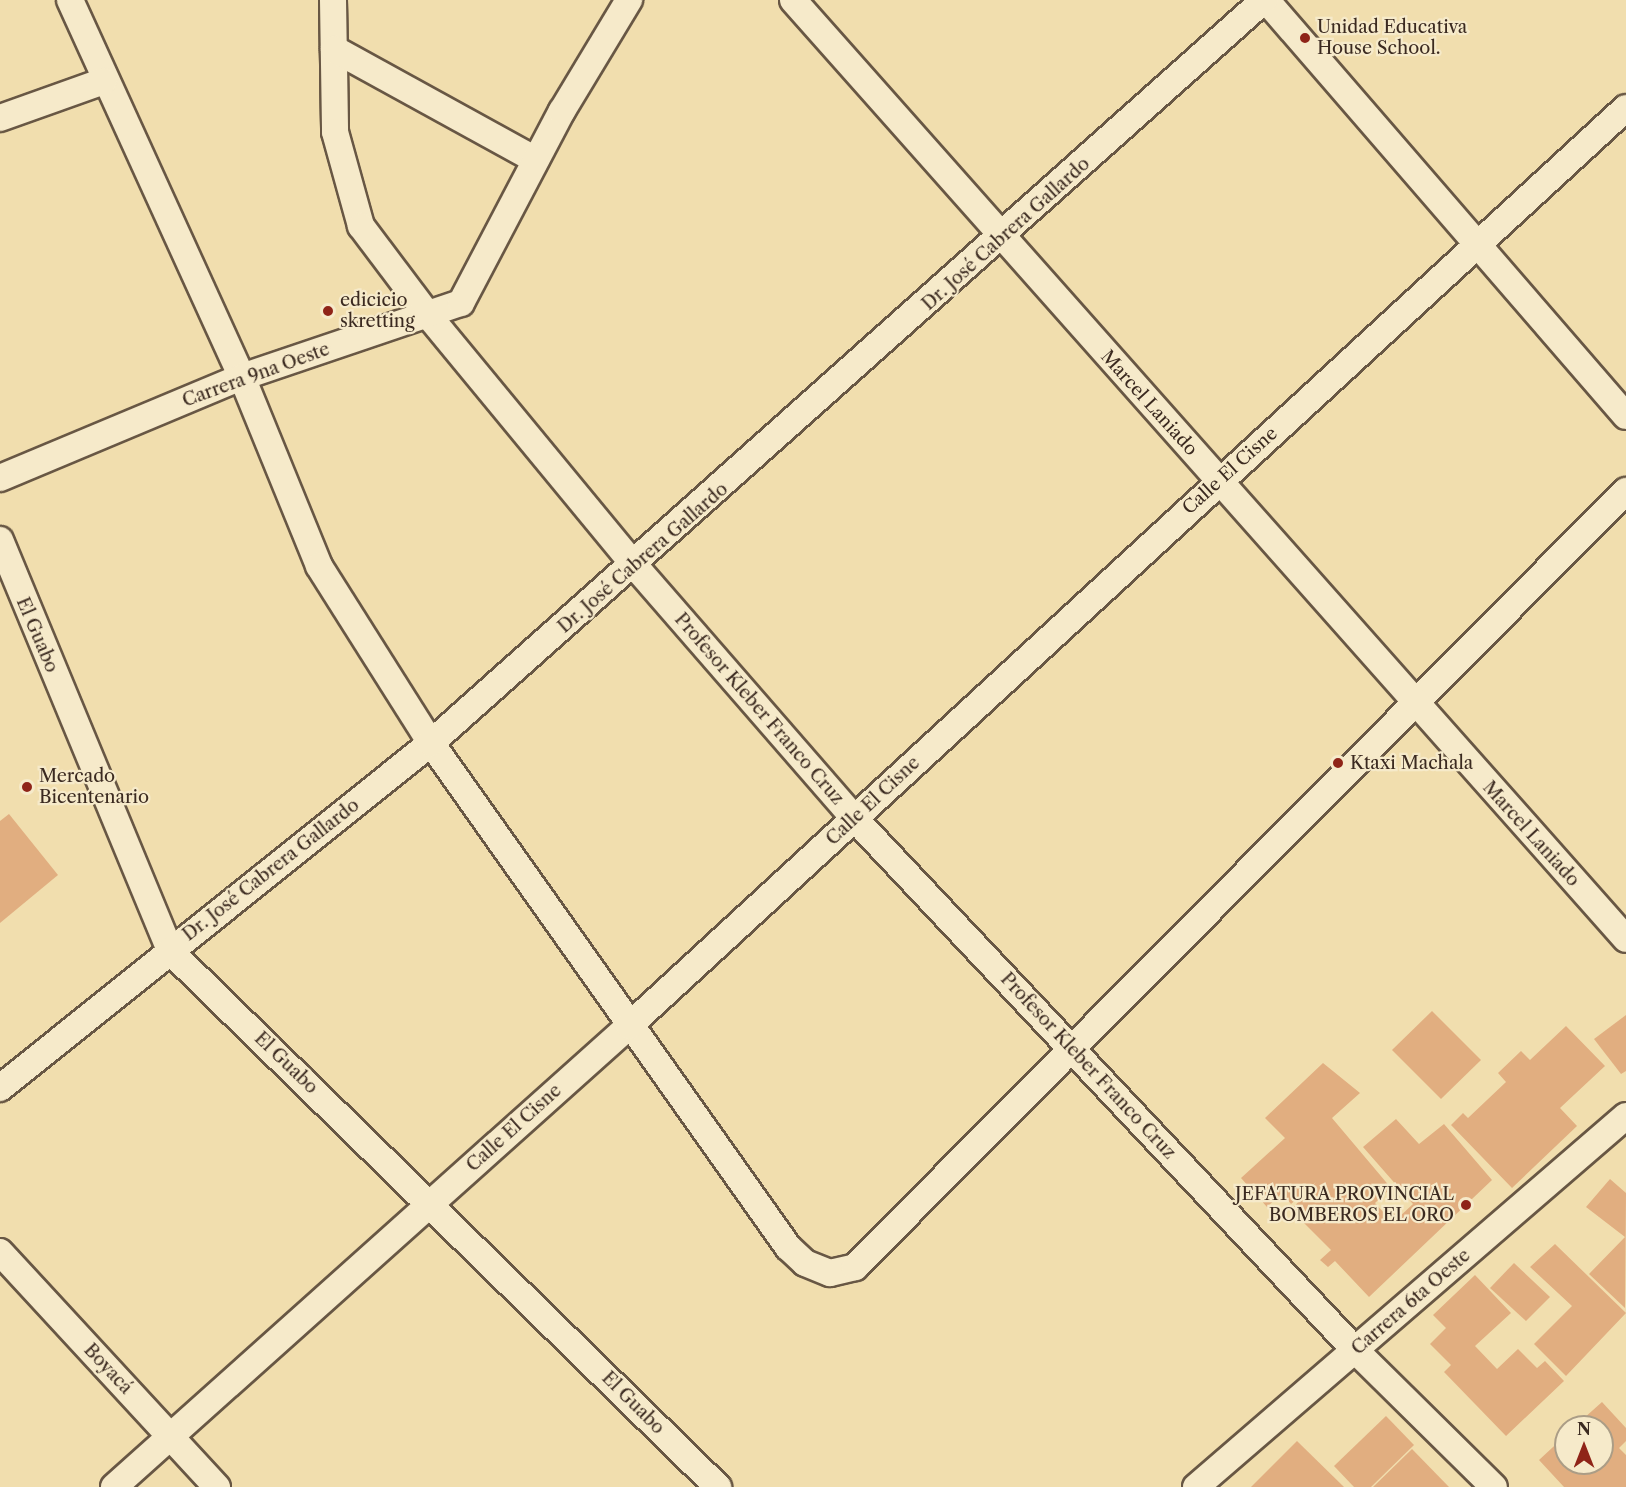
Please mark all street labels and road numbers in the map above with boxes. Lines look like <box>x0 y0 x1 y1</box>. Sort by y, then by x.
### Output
street label: Dr. José Cabrera Gallardo <box>918 153 1094 315</box>
street label: Carrera 9na Oeste <box>179 338 333 412</box>
street label: Marcel Laniado <box>1096 346 1202 460</box>
street label: Calle El Cisne <box>1178 423 1282 519</box>
street label: Dr. José Cabrera Gallardo <box>554 478 732 638</box>
street label: El Guabo <box>12 594 62 676</box>
street label: Profesor Kleber Franco Cruz <box>670 609 848 809</box>
street label: Calle El Cisne <box>822 752 924 850</box>
street label: Marcel Laniado <box>1478 777 1584 891</box>
street label: Dr. José Cabrera Gallardo <box>178 794 364 946</box>
street label: Profesor Kleber Franco Cruz <box>996 968 1180 1164</box>
street label: El Guabo <box>250 1028 322 1098</box>
street label: Calle El Cisne <box>462 1080 566 1176</box>
street label: Carrera 6ta Oeste <box>1347 1244 1475 1360</box>
street label: Boyacá <box>79 1339 137 1399</box>
street label: El Guabo <box>597 1367 669 1439</box>

